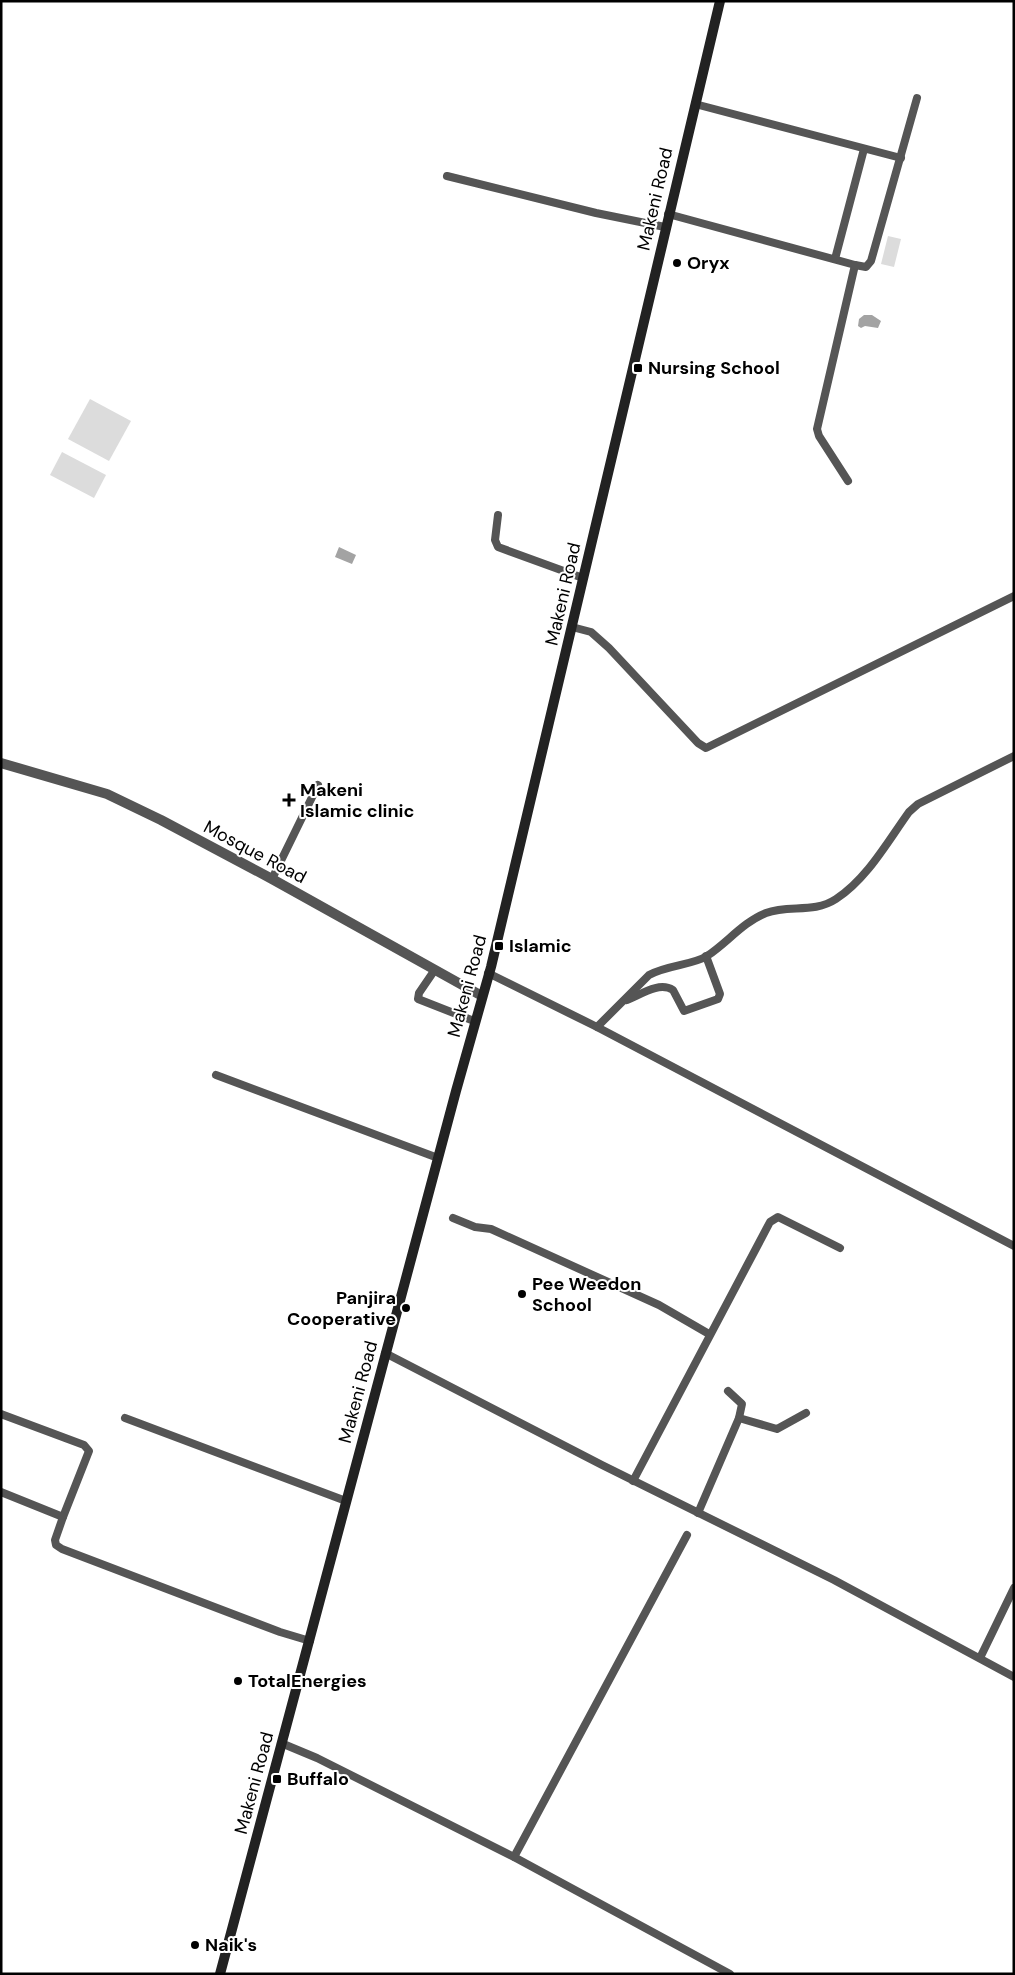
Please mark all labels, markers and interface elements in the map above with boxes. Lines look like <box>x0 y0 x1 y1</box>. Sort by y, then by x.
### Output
street label: Makeni Road <box>632 145 678 253</box>
place label: Oryx <box>687 251 730 275</box>
marker: Oryx <box>671 257 683 269</box>
place label: Nursing School <box>648 356 780 380</box>
marker: Nursing School <box>632 362 644 374</box>
street label: Makeni Road <box>540 540 586 648</box>
place label: Makeni Islamic clinic <box>300 778 415 823</box>
marker: Makeni Islamic clinic <box>282 793 296 807</box>
street label: Mosque Road <box>199 815 311 889</box>
street label: Makeni Road <box>442 932 492 1040</box>
place label: Islamic <box>509 934 572 958</box>
marker: Islamic <box>493 940 505 952</box>
place label: Pee Weedon School <box>532 1272 641 1317</box>
place label: Panjira Cooperative <box>287 1286 396 1331</box>
marker: Pee Weedon School <box>516 1288 528 1300</box>
marker: Panjira Cooperative <box>400 1302 412 1314</box>
street label: Makeni Road <box>333 1338 383 1446</box>
place label: TotalEnergies <box>248 1669 367 1693</box>
marker: TotalEnergies <box>232 1675 244 1687</box>
street label: Makeni Road <box>229 1729 279 1837</box>
place label: Buffalo <box>287 1767 349 1791</box>
marker: Buffalo <box>271 1773 283 1785</box>
place label: Naik's <box>205 1933 257 1957</box>
marker: Naik's <box>189 1939 201 1951</box>

